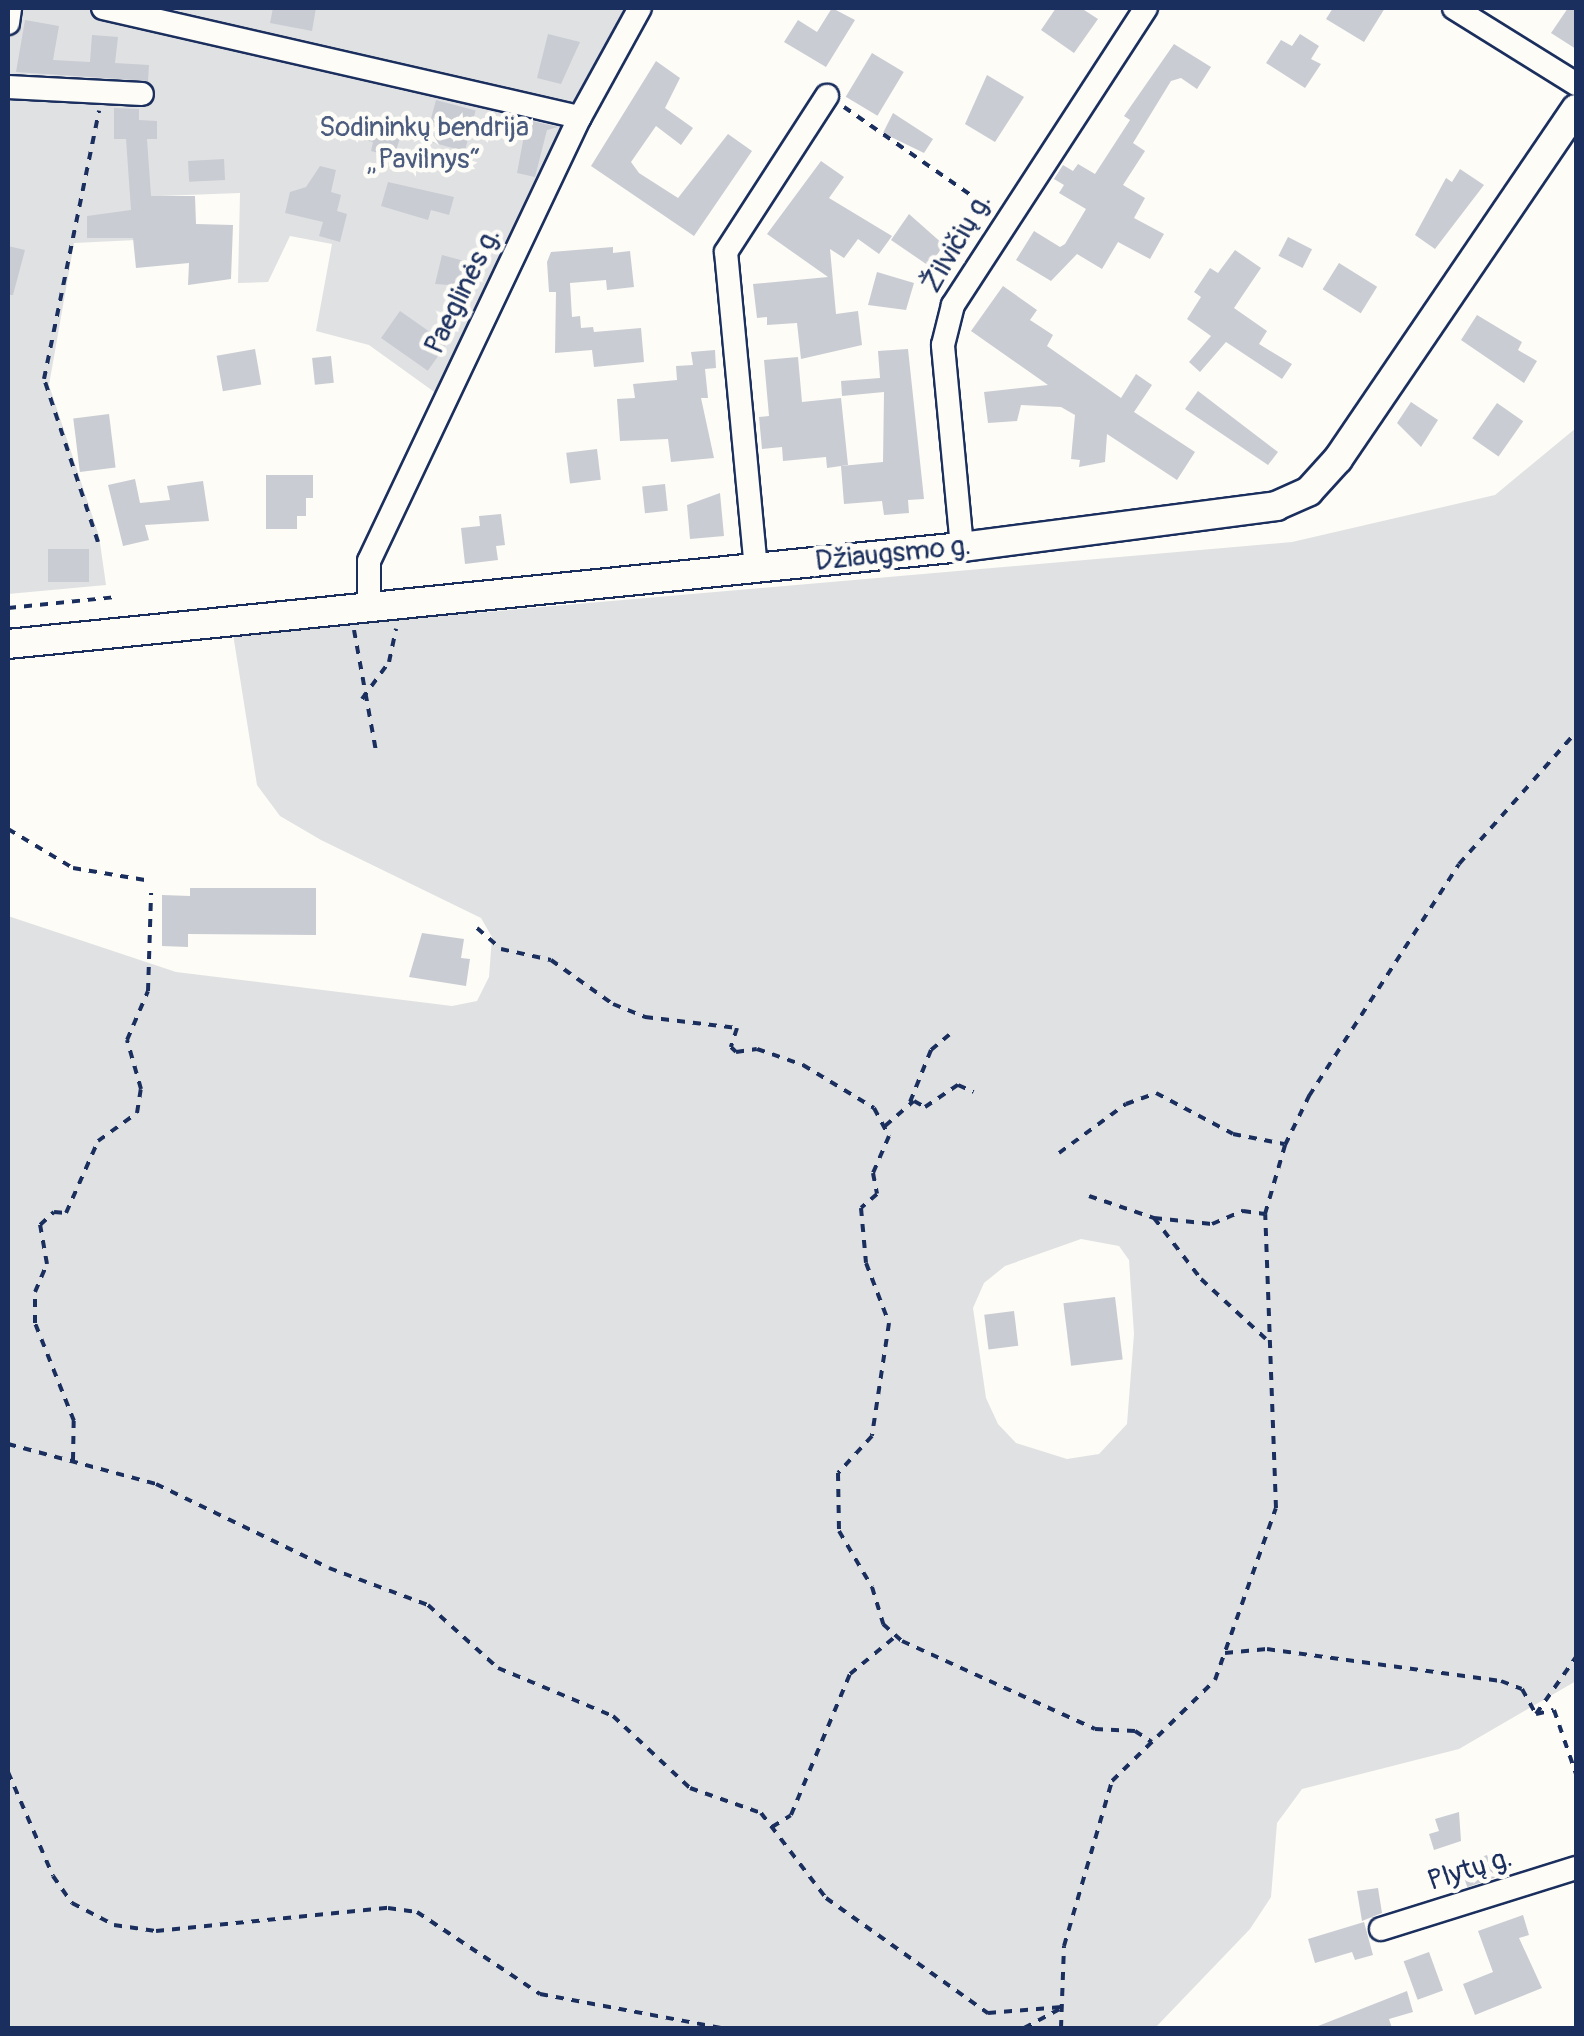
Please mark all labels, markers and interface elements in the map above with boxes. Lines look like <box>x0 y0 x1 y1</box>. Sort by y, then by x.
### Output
park label: Sodininkų bendrija „Pavilnys“ <box>319 111 529 177</box>
street label: Žilvičių g. <box>915 187 999 299</box>
street label: Paeglinės g. <box>418 222 508 360</box>
street label: Džiaugsmo g. <box>813 529 973 579</box>
street label: Plytų g. <box>1424 1841 1516 1899</box>

